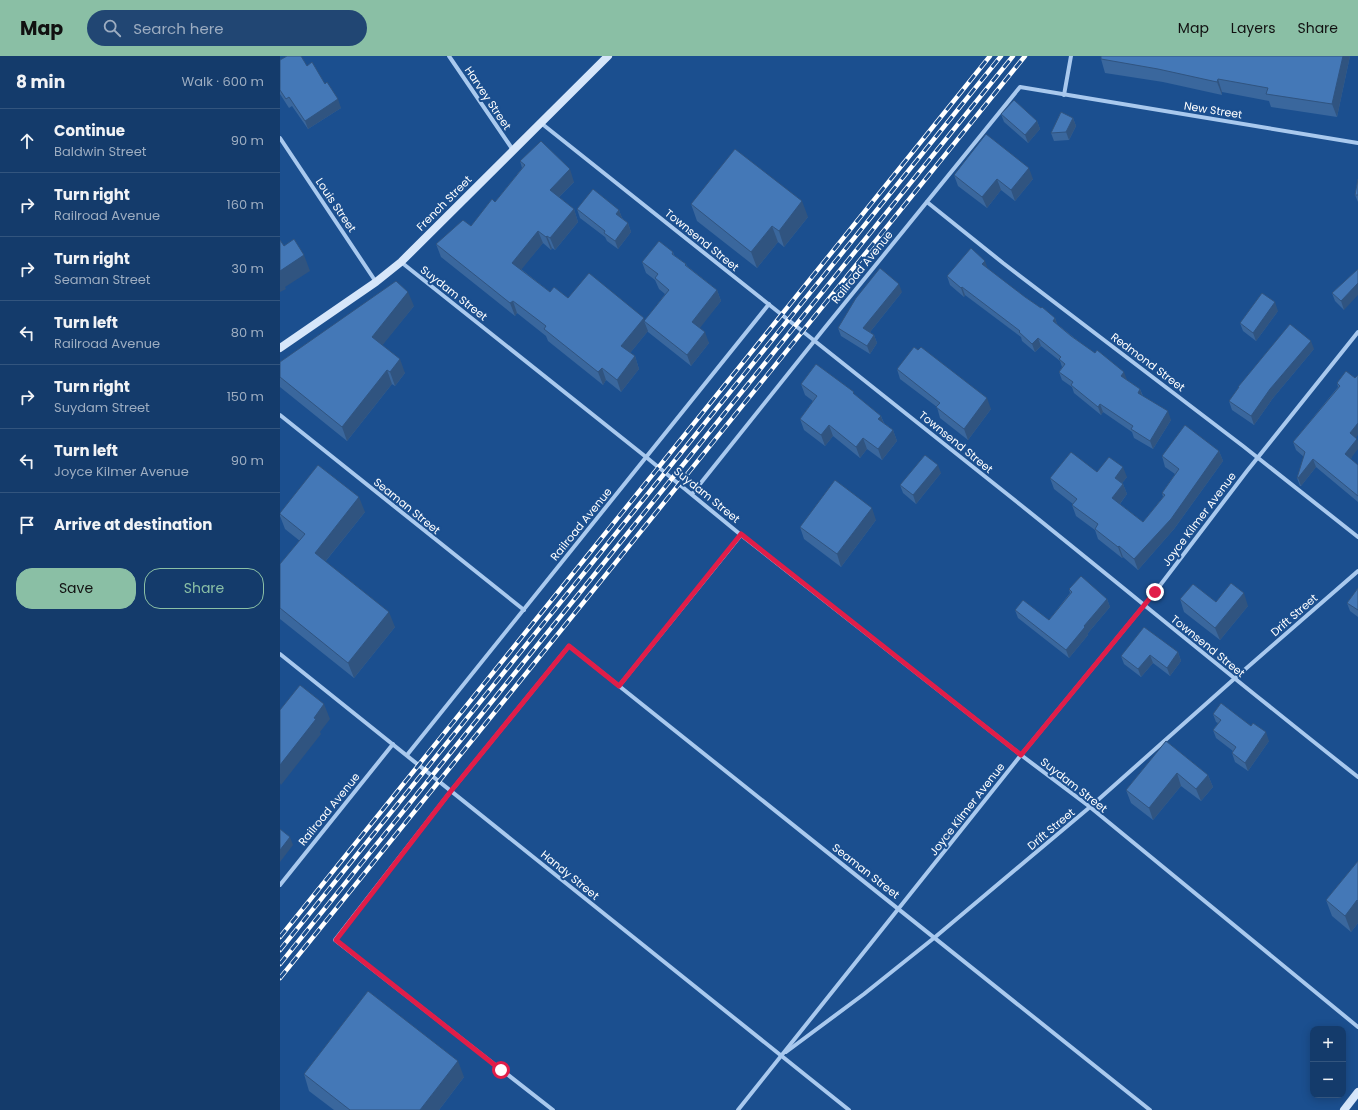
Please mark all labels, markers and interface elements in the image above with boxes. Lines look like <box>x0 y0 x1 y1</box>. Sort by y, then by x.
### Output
search box <box>87 10 367 46</box>
text: Map <box>20 15 63 42</box>
icon: search <box>101 17 123 39</box>
text: Search here <box>133 18 224 39</box>
text: Map <box>1178 18 1209 38</box>
text: Layers <box>1231 18 1275 38</box>
text: Share <box>1297 18 1338 38</box>
street label: Harvey Street <box>461 63 515 133</box>
text: 8 min <box>16 70 65 94</box>
text: Walk · 600 m <box>181 72 264 91</box>
street label: New Street <box>1183 98 1243 122</box>
text: Continue <box>54 120 125 141</box>
icon: ahead <box>16 130 38 152</box>
text: 90 m <box>231 131 264 150</box>
text: Baldwin Street <box>54 142 146 161</box>
street label: French Street <box>413 172 475 234</box>
street label: Louis Street <box>312 175 360 235</box>
text: Turn right <box>54 184 130 205</box>
icon: right <box>16 194 38 216</box>
text: 160 m <box>227 195 264 214</box>
street label: Townsend Street <box>662 205 742 275</box>
text: Railroad Avenue <box>54 206 160 225</box>
street label: Railroad Avenue <box>828 227 897 307</box>
text: Turn right <box>54 248 130 269</box>
icon: right <box>16 258 38 280</box>
text: 30 m <box>231 259 264 278</box>
street label: Suydam Street <box>417 262 491 324</box>
text: Seaman Street <box>54 270 151 289</box>
text: Turn left <box>54 312 118 333</box>
icon: left <box>16 322 38 344</box>
text: 80 m <box>231 323 264 342</box>
street label: Redmond Street <box>1108 329 1188 395</box>
text: Railroad Avenue <box>54 334 160 353</box>
text: Turn right <box>54 376 130 397</box>
icon: right <box>16 386 38 408</box>
text: 150 m <box>227 387 264 406</box>
text: Suydam Street <box>54 398 150 417</box>
street label: Townsend Street <box>916 407 996 477</box>
text: Turn left <box>54 440 118 461</box>
icon: left <box>16 450 38 472</box>
text: 90 m <box>231 451 264 470</box>
text: Joyce Kilmer Avenue <box>54 462 189 481</box>
street label: Suydam Street <box>670 463 744 527</box>
street label: Joyce Kilmer Avenue <box>1158 469 1240 569</box>
street label: Seaman Street <box>370 474 444 538</box>
street label: Railroad Avenue <box>547 484 616 564</box>
icon: arrive <box>16 514 38 536</box>
text: Arrive at destination <box>54 514 212 535</box>
button: Save <box>16 568 136 609</box>
button: Share <box>144 568 264 609</box>
route end <box>1146 583 1164 601</box>
street label: Drift Street <box>1267 590 1321 640</box>
street label: Townsend Street <box>1168 611 1248 681</box>
street label: Suydam Street <box>1037 754 1111 816</box>
street label: Joyce Kilmer Avenue <box>926 759 1009 859</box>
street label: Railroad Avenue <box>295 769 364 849</box>
street label: Drift Street <box>1024 804 1078 854</box>
street label: Seaman Street <box>829 840 903 902</box>
street label: Handy Street <box>537 846 603 904</box>
map controls <box>1310 1026 1346 1098</box>
button: + <box>1310 1026 1346 1062</box>
route start <box>492 1061 510 1079</box>
button: − <box>1310 1062 1346 1098</box>

